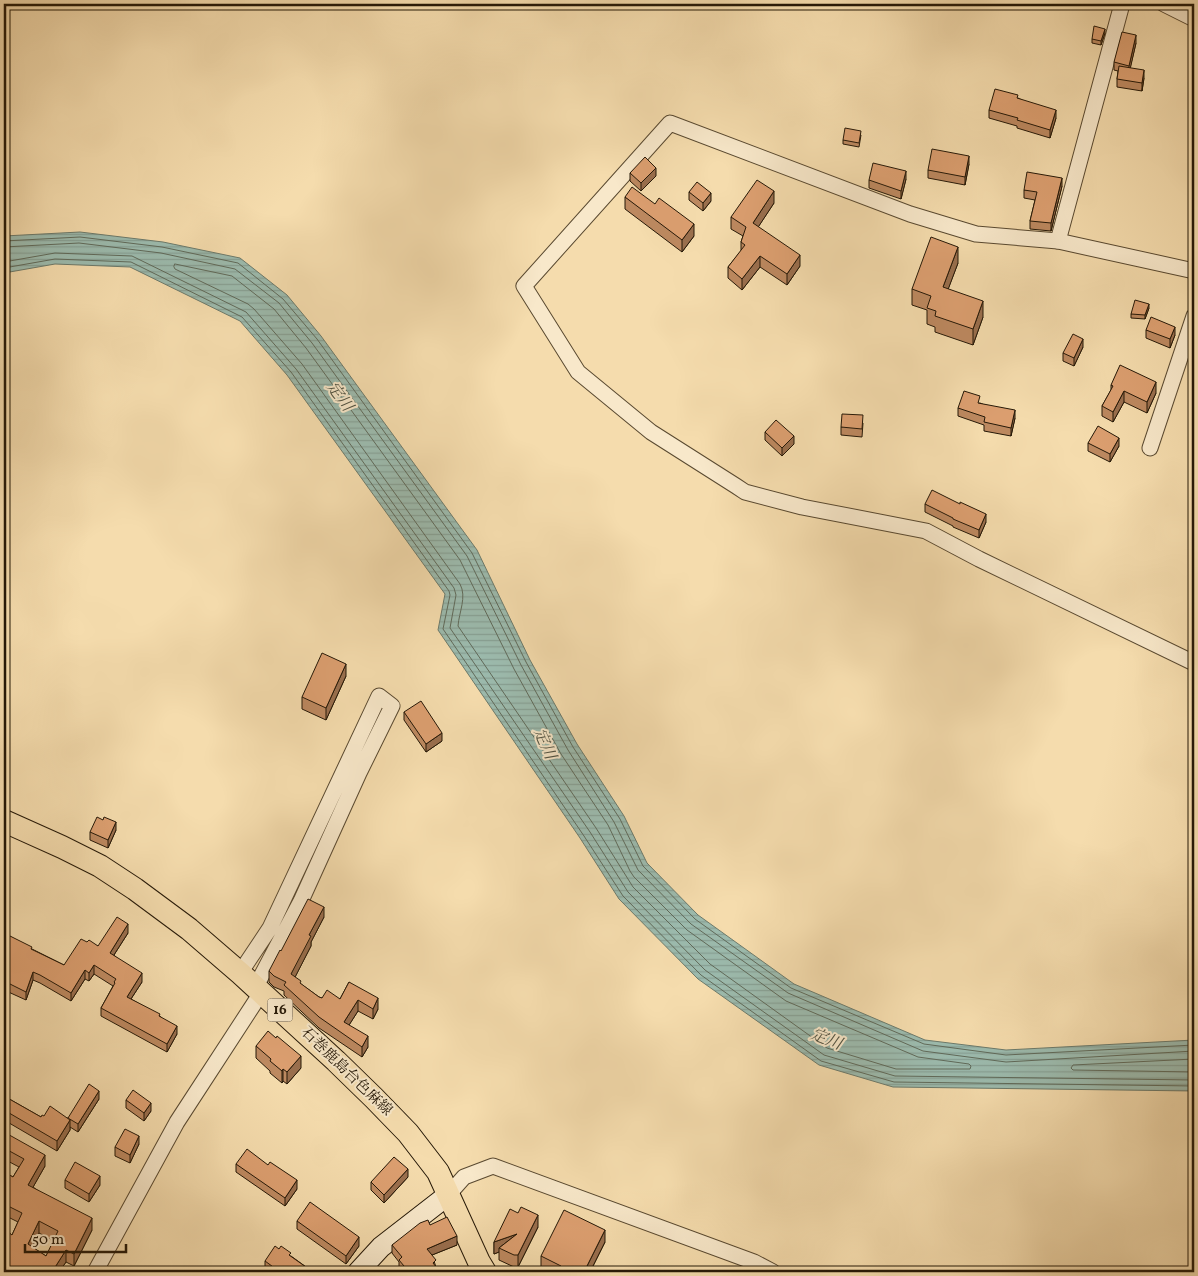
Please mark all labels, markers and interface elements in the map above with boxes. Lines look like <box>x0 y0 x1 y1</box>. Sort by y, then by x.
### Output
water label: 定川 <box>321 378 359 418</box>
water label: 定川 <box>527 725 561 765</box>
road number: 16 <box>268 998 292 1022</box>
street label: 石巻鹿島台色麻線 <box>296 1023 396 1121</box>
water label: 定川 <box>807 1024 847 1057</box>
scale bar <box>25 1221 126 1253</box>
text: 50 m <box>32 1230 64 1251</box>

